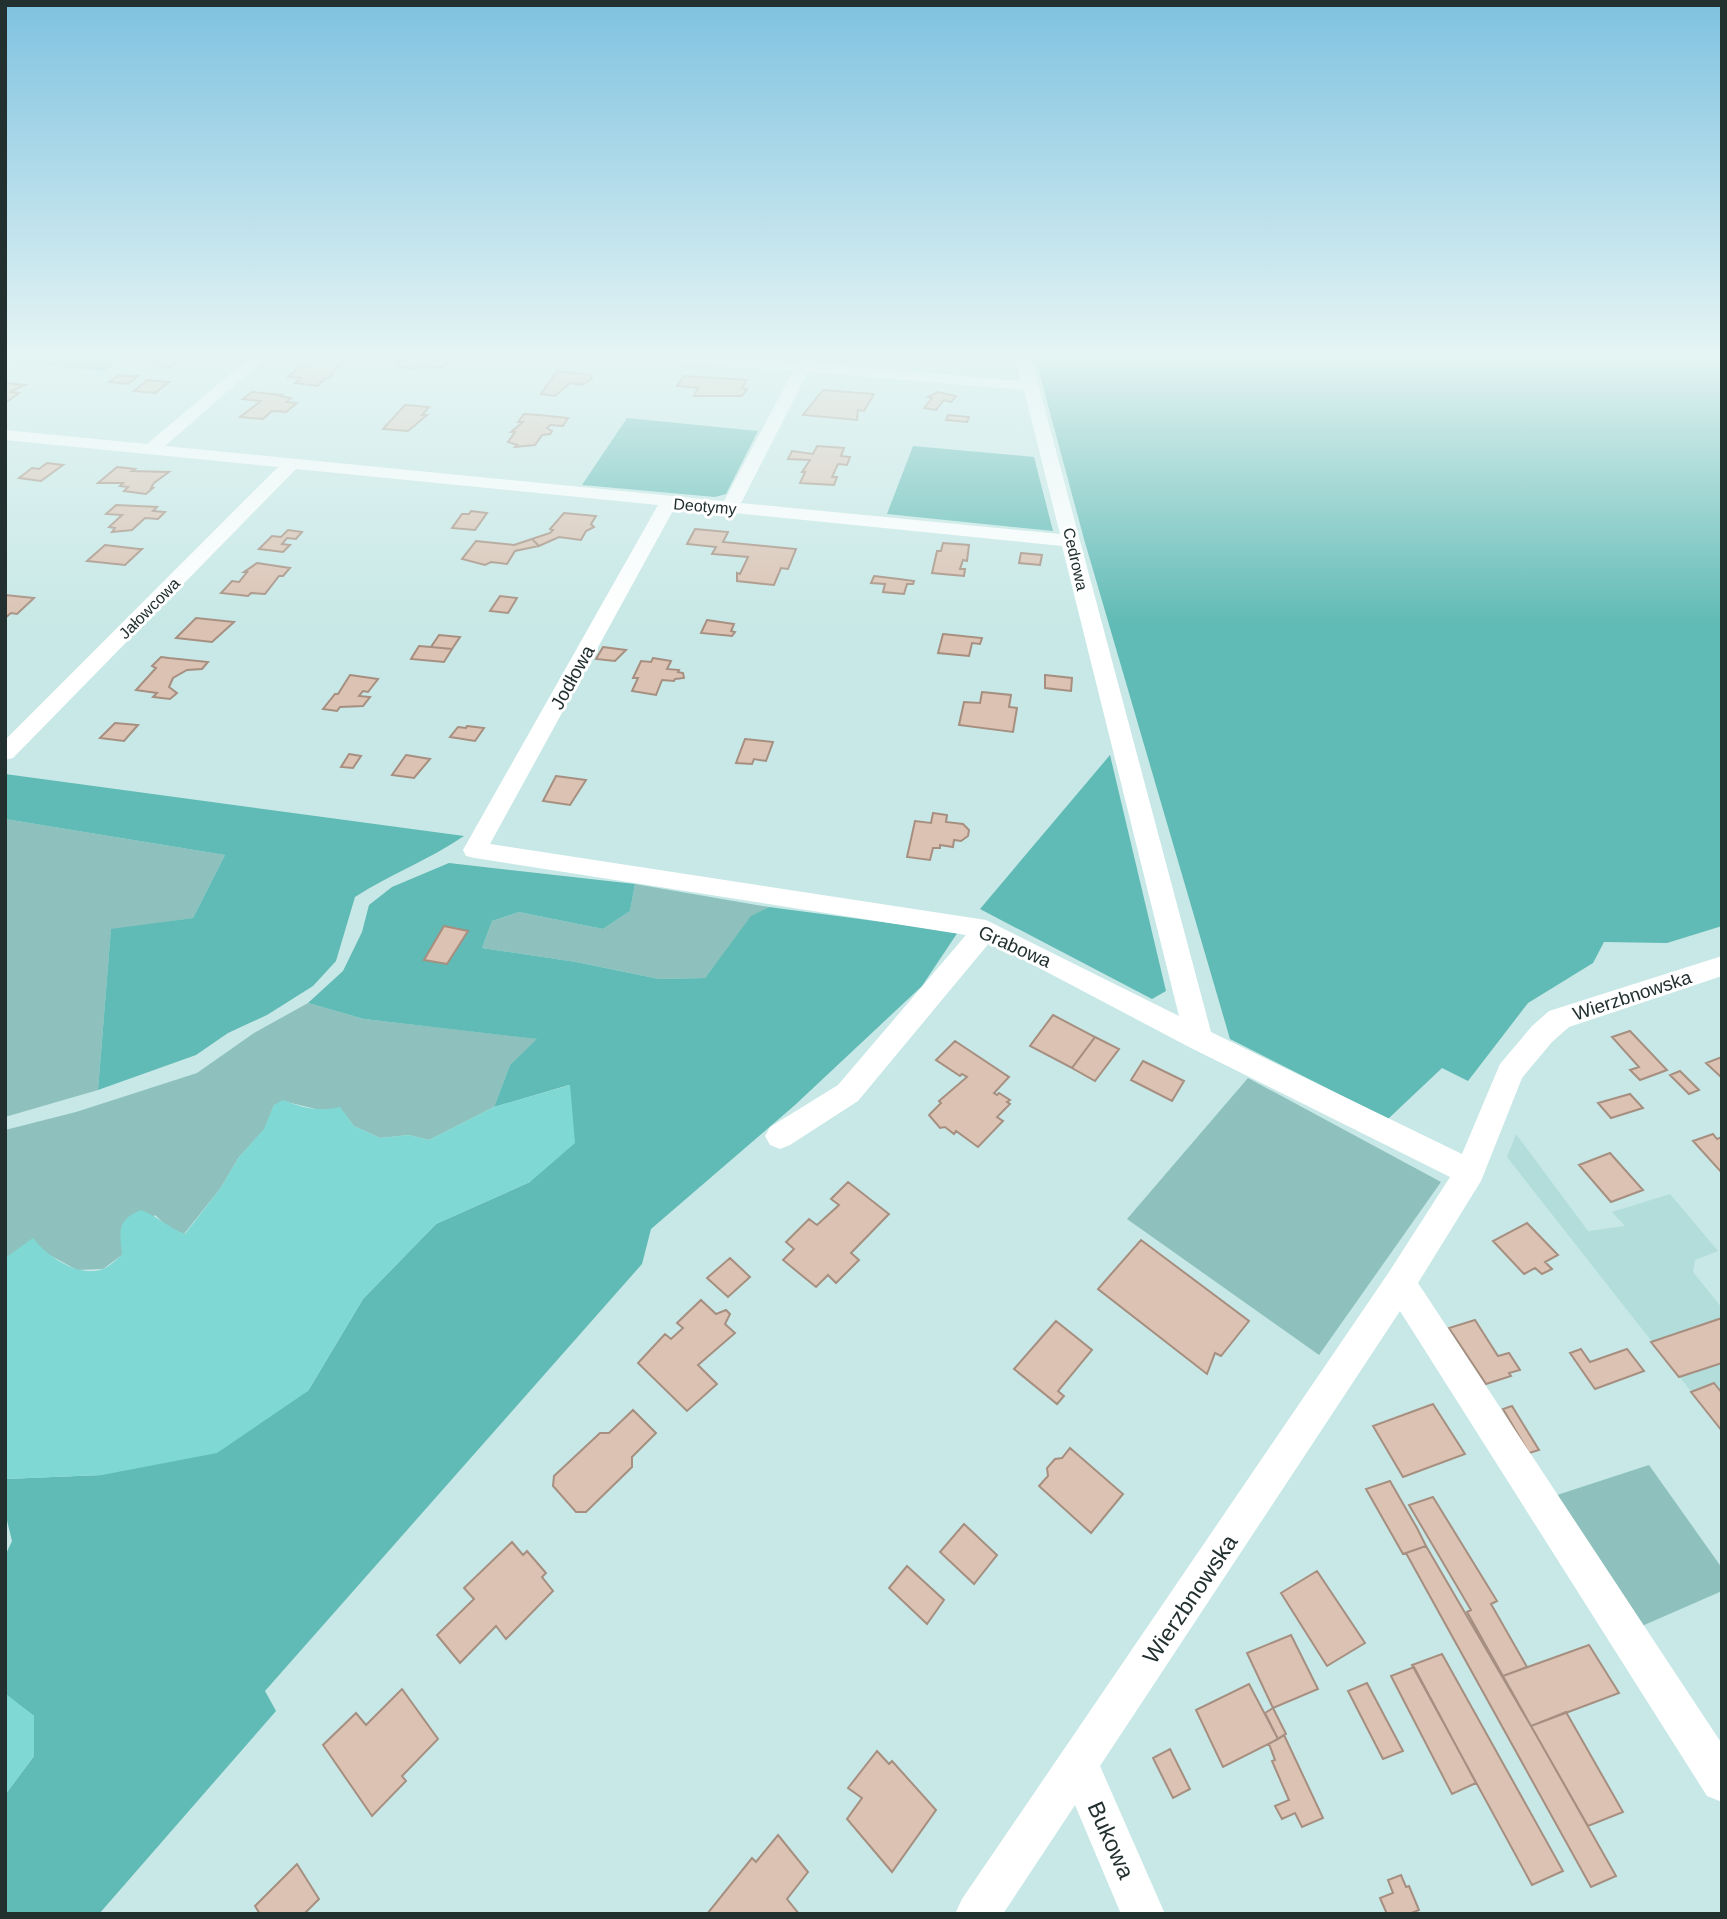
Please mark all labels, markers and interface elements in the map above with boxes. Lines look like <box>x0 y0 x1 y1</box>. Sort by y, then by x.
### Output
street label: Deotymy <box>673 495 737 518</box>
street label: Cedrowa <box>1060 526 1091 592</box>
street label: Jałowcowa <box>116 575 183 642</box>
street label: Jodłowa <box>546 641 599 713</box>
street label: Grabowa <box>975 921 1055 972</box>
street label: Wierzbnowska <box>1570 966 1695 1025</box>
street label: Wierzbnowska <box>1137 1530 1243 1668</box>
street label: Bukowa <box>1082 1797 1140 1883</box>

